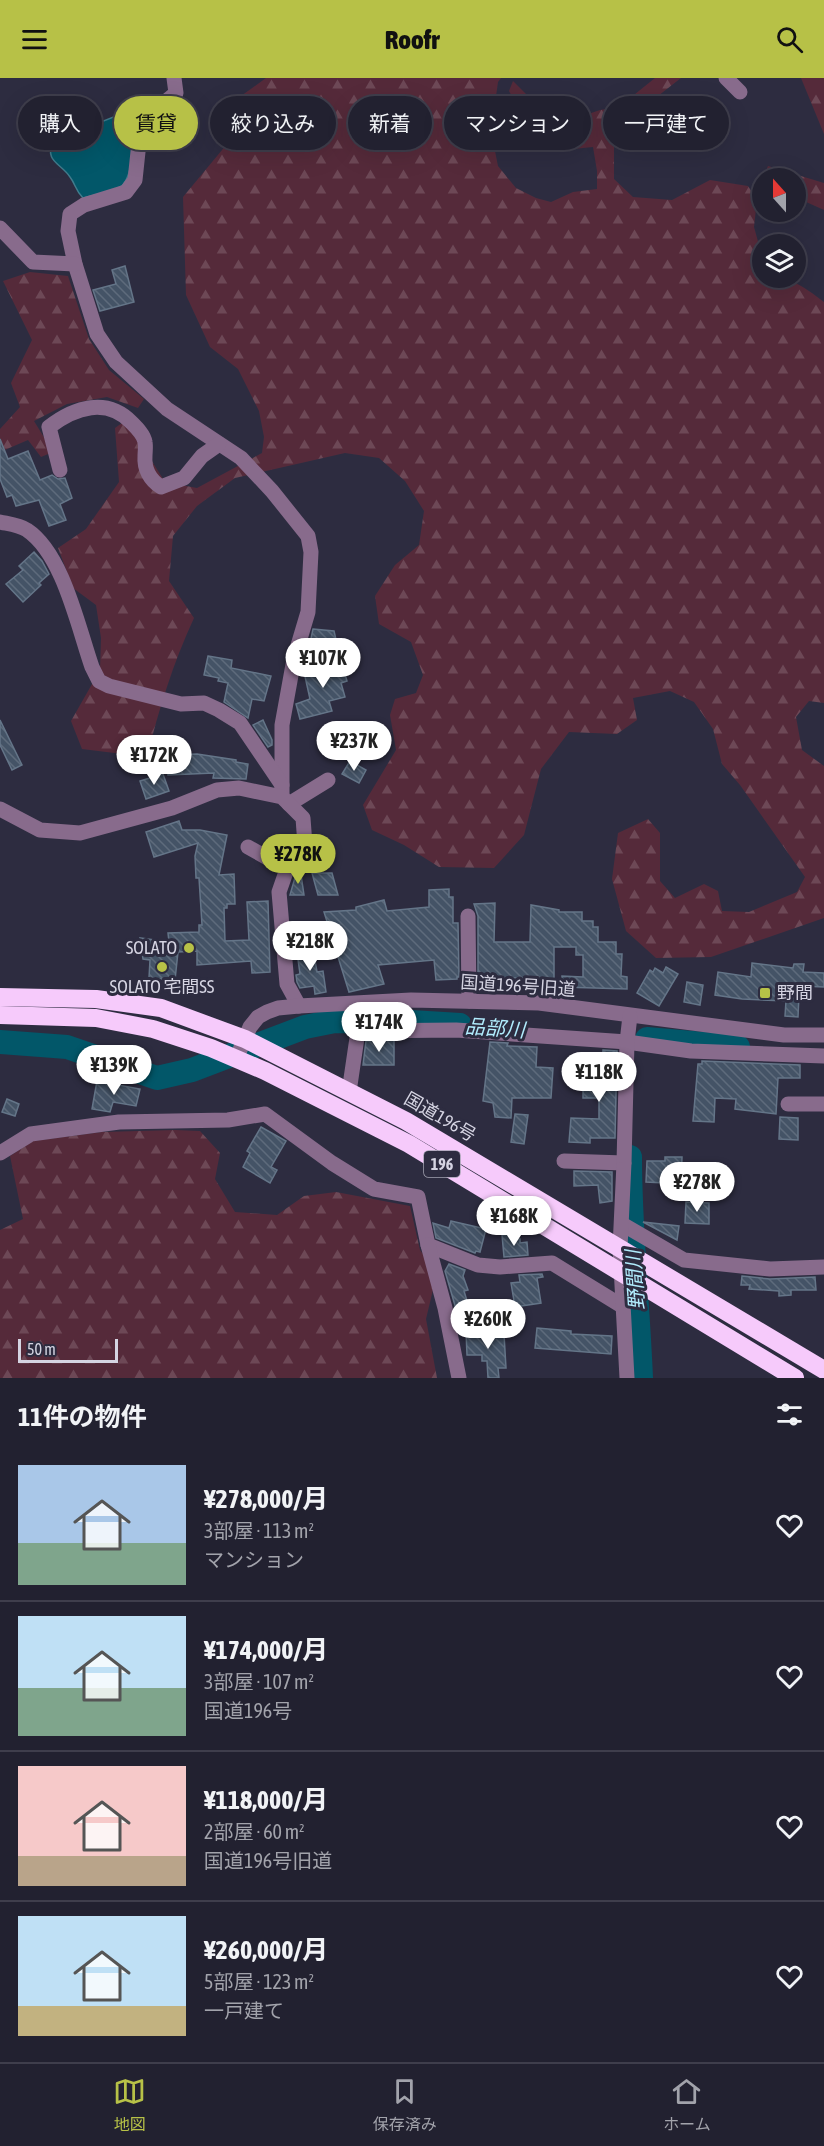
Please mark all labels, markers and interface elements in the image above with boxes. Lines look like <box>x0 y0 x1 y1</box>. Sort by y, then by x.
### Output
icon: menu <box>18 23 51 56</box>
icon: search <box>773 23 806 56</box>
text: Roofr <box>385 24 439 55</box>
chip: 購入 <box>18 96 102 150</box>
chip: 賃貸 <box>114 96 198 150</box>
chip: 絞り込み <box>210 96 336 150</box>
chip: 新着 <box>348 96 432 150</box>
chip: マンション <box>444 96 591 150</box>
chip: 一戸建て <box>603 96 729 150</box>
north arrow <box>752 168 806 222</box>
map controls <box>752 168 806 288</box>
button: layers <box>752 234 806 288</box>
pin: ¥107K <box>281 638 365 689</box>
text: ¥107K <box>300 646 346 669</box>
pin: ¥237K <box>312 721 396 772</box>
text: ¥237K <box>331 729 377 752</box>
pin: ¥172K <box>112 735 196 786</box>
text: ¥172K <box>131 743 177 766</box>
pin: ¥278K <box>256 834 340 885</box>
text: ¥278K <box>275 842 321 865</box>
pin: ¥218K <box>268 921 352 972</box>
text: ¥218K <box>287 929 333 952</box>
place label: SOLATO <box>126 937 177 958</box>
marker: SOLATO <box>182 941 196 955</box>
marker: SOLATO 宅間SS <box>155 960 169 974</box>
street label: 国道196号旧道 <box>460 971 576 1000</box>
place label: SOLATO 宅間SS <box>110 976 215 997</box>
place label: 野間 <box>777 982 813 1003</box>
marker: 野間 <box>758 986 772 1000</box>
pin: ¥174K <box>337 1002 421 1053</box>
text: ¥174K <box>356 1010 402 1033</box>
water label: 品部川 <box>464 1014 528 1041</box>
pin: ¥139K <box>72 1045 156 1096</box>
pin: ¥118K <box>557 1052 641 1103</box>
text: ¥139K <box>91 1053 137 1076</box>
text: ¥118K <box>576 1060 622 1083</box>
street label: 国道196号 <box>401 1088 480 1146</box>
road number: 196 <box>424 1151 460 1177</box>
pin: ¥278K <box>655 1162 739 1213</box>
text: ¥278K <box>674 1170 720 1193</box>
pin: ¥168K <box>472 1196 556 1247</box>
text: ¥168K <box>491 1204 537 1227</box>
water label: 野間川 <box>621 1247 648 1311</box>
pin: ¥260K <box>446 1299 530 1350</box>
text: ¥260K <box>465 1307 511 1330</box>
scale bar <box>18 1336 118 1364</box>
text: 50 m <box>27 1340 56 1358</box>
icon: filters <box>773 1398 806 1431</box>
text: 11件の物件 <box>18 1402 146 1432</box>
text: ¥278,000/月 <box>204 1484 328 1514</box>
icon: home <box>66 1489 138 1561</box>
icon: heart <box>773 1509 806 1542</box>
text: 3部屋 · 113 m² <box>204 1519 314 1542</box>
text: マンション <box>204 1548 304 1571</box>
text: ¥174,000/月 <box>204 1635 328 1665</box>
icon: home <box>66 1640 138 1712</box>
icon: heart <box>773 1660 806 1693</box>
text: 3部屋 · 107 m² <box>204 1670 314 1693</box>
text: 国道196号 <box>204 1699 292 1722</box>
text: ¥118,000/月 <box>204 1785 328 1815</box>
icon: home <box>66 1790 138 1862</box>
icon: heart <box>773 1810 806 1843</box>
text: 2部屋 · 60 m² <box>204 1820 305 1843</box>
text: 国道196号旧道 <box>204 1849 332 1872</box>
text: ¥260,000/月 <box>204 1935 328 1965</box>
icon: home <box>66 1940 138 2012</box>
icon: heart <box>773 1960 806 1993</box>
text: 5部屋 · 123 m² <box>204 1970 314 1993</box>
text: 一戸建て <box>204 1999 284 2022</box>
tab: 地図 <box>113 2075 146 2135</box>
tab: 保存済み <box>373 2075 437 2135</box>
tab: ホーム <box>663 2075 711 2135</box>

